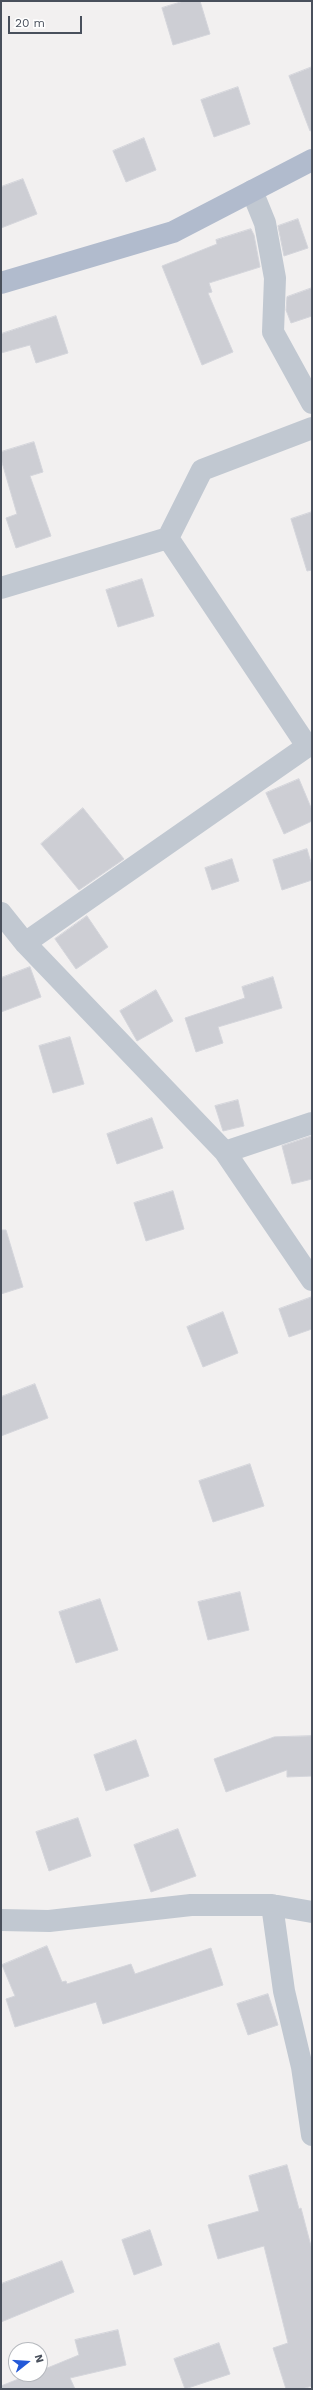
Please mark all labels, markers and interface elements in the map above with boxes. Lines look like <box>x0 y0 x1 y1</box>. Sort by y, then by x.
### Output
scale bar <box>10 8 84 34</box>
text: 20 m <box>15 16 45 30</box>
north arrow <box>8 2342 48 2382</box>
text: N <box>32 2353 46 2364</box>

